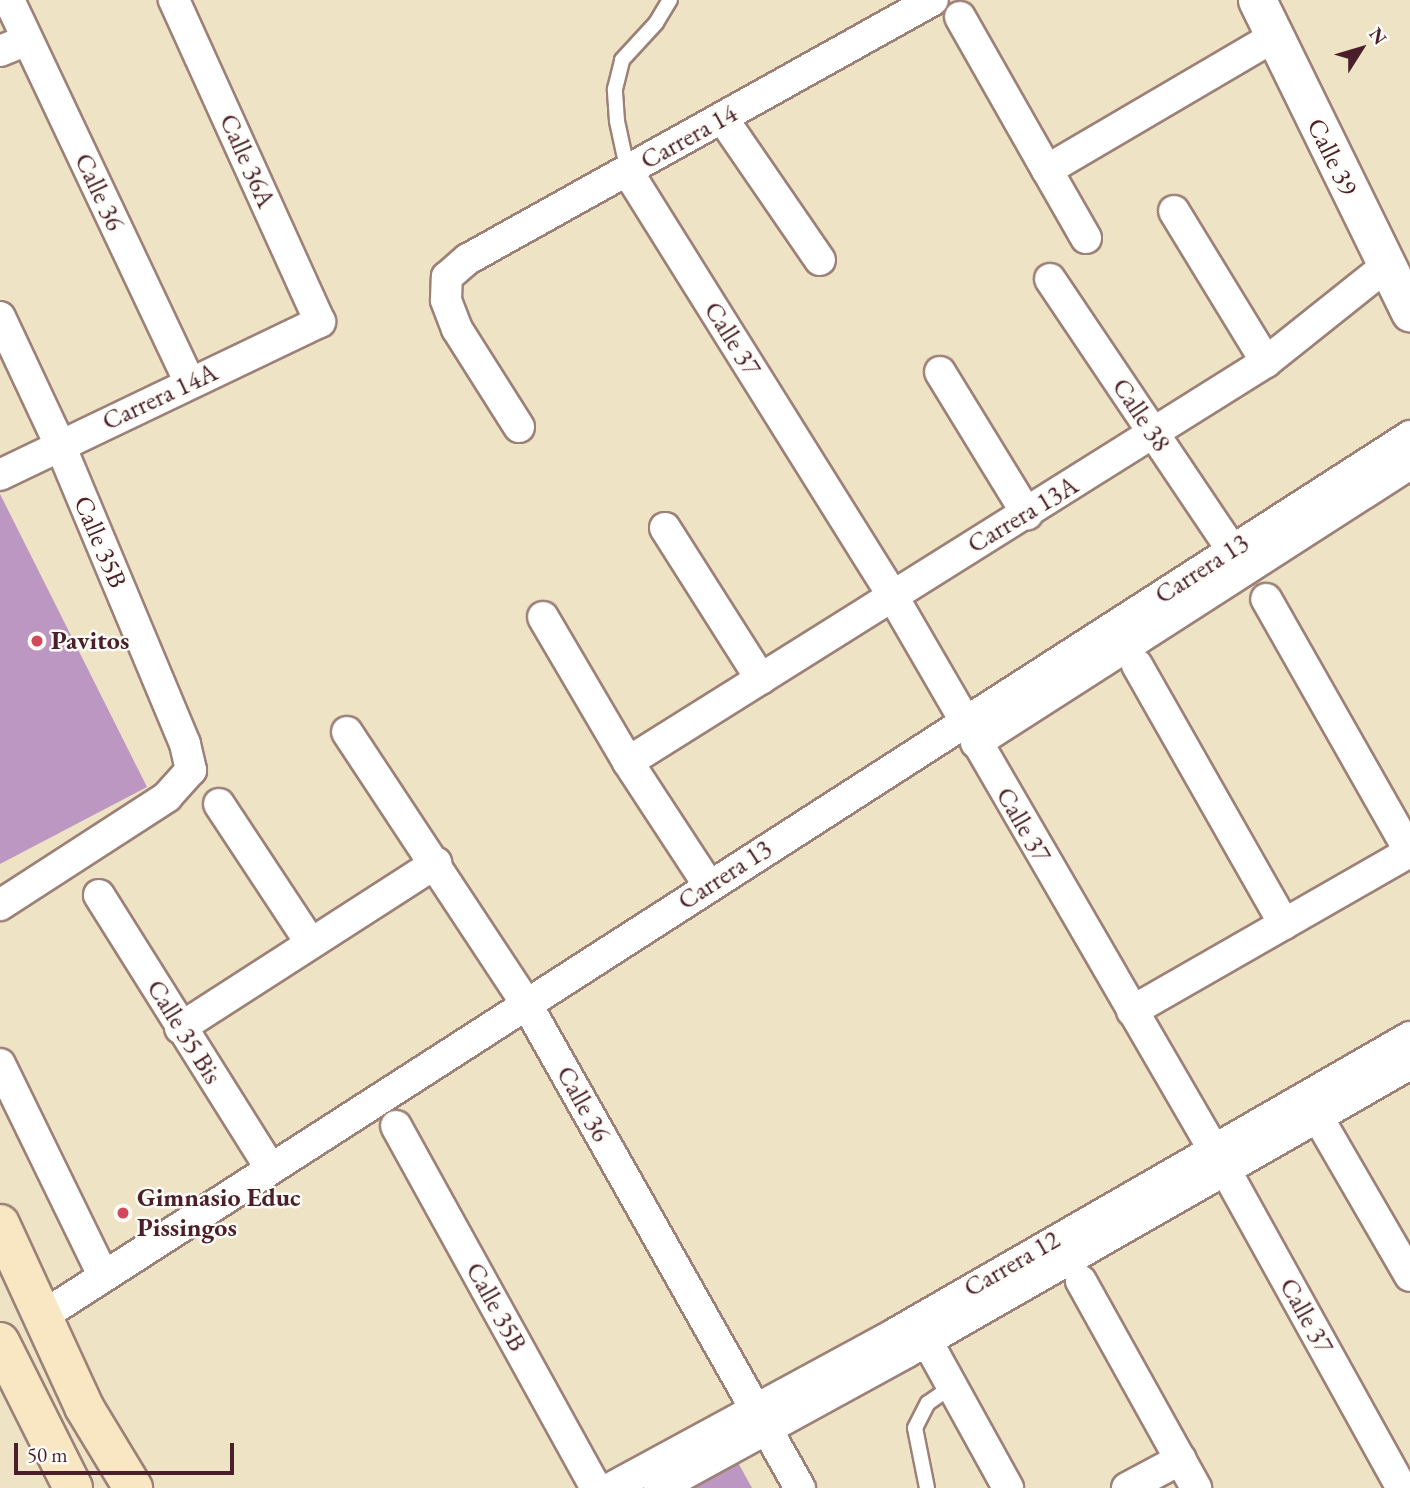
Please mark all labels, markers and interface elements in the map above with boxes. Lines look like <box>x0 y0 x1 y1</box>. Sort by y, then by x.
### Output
north arrow <box>1326 14 1396 84</box>
text: N <box>1364 22 1393 50</box>
street label: Carrera 14 <box>635 98 743 176</box>
street label: Calle 36A <box>212 109 282 213</box>
street label: Calle 39 <box>1300 113 1364 201</box>
street label: Calle 36 <box>68 148 130 236</box>
street label: Calle 37 <box>697 296 767 382</box>
street label: Carrera 14A <box>97 357 223 437</box>
street label: Calle 38 <box>1105 372 1177 458</box>
street label: Carrera 13A <box>962 470 1084 560</box>
street label: Calle 35B <box>67 491 133 593</box>
street label: Carrera 13 <box>1149 527 1255 611</box>
place label: Pavitos <box>51 625 129 657</box>
marker: Pavitos <box>29 633 45 649</box>
street label: Calle 37 <box>989 782 1057 868</box>
street label: Carrera 13 <box>672 833 778 917</box>
street label: Calle 35 Bis <box>140 974 228 1090</box>
street label: Calle 36 <box>550 1061 616 1147</box>
place label: Gimnasio Educ Pissingos <box>137 1182 301 1244</box>
marker: Gimnasio Educ Pissingos <box>115 1205 131 1221</box>
street label: Carrera 12 <box>958 1224 1066 1304</box>
street label: Calle 35B <box>459 1257 533 1357</box>
street label: Calle 37 <box>1273 1273 1339 1359</box>
scale bar <box>18 1428 238 1472</box>
text: 50 m <box>27 1441 68 1468</box>

